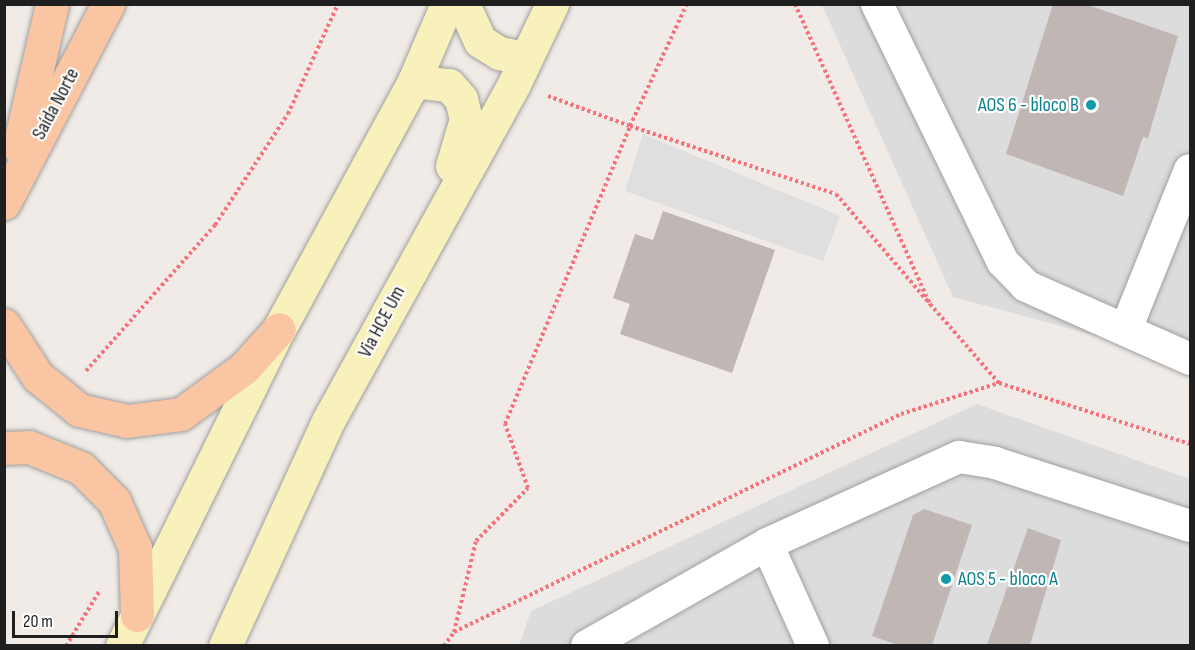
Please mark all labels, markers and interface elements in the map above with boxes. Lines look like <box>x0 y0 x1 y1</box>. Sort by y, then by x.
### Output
street label: Saída Norte <box>27 64 85 144</box>
place label: AOS 6 - bloco B <box>978 93 1079 117</box>
marker: AOS 6 - bloco B <box>1084 98 1098 112</box>
street label: Via HCE Um <box>353 282 411 362</box>
place label: AOS 5 - bloco A <box>958 567 1058 591</box>
marker: AOS 5 - bloco A <box>939 572 953 586</box>
scale bar <box>15 599 122 637</box>
text: 20 m <box>23 611 53 632</box>

